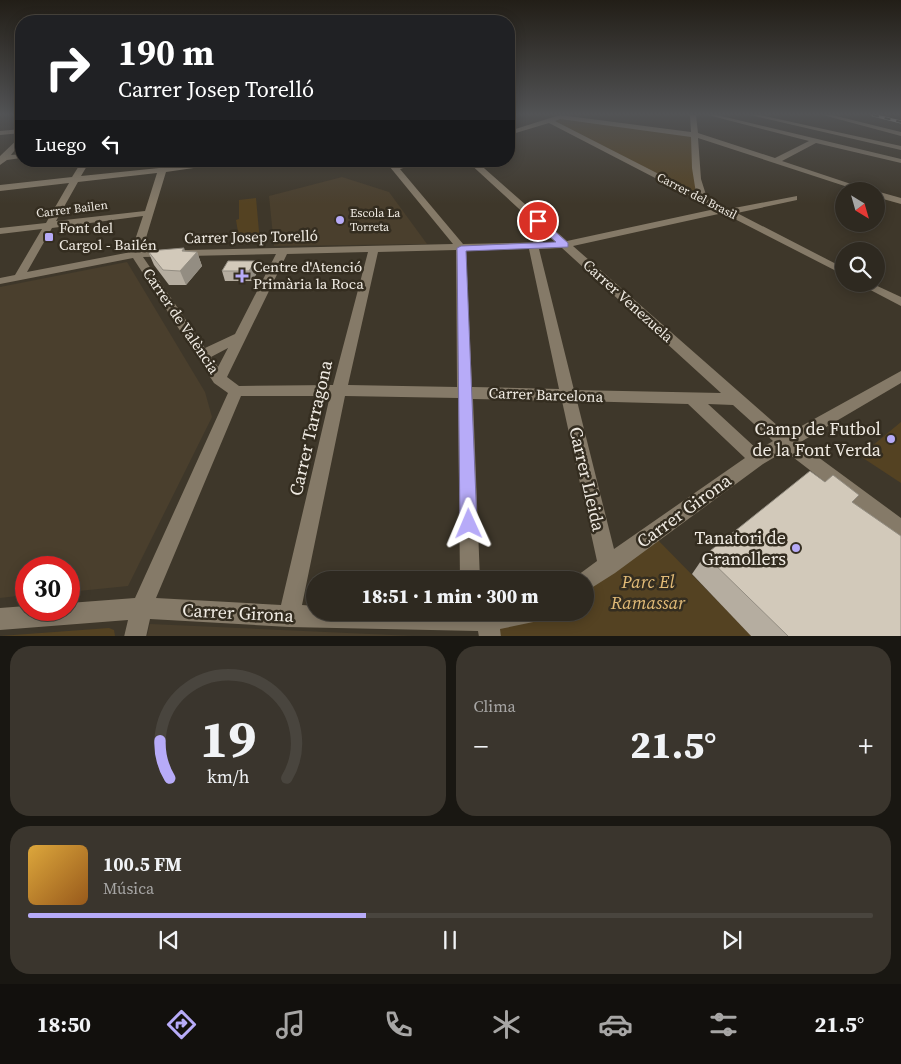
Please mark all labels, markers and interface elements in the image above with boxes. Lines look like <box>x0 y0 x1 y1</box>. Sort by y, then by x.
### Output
text: 190 m <box>118 29 214 77</box>
icon: right <box>35 35 100 100</box>
text: Carrer Josep Torelló <box>118 74 314 104</box>
icon: left <box>97 130 125 158</box>
text: Luego <box>35 131 87 157</box>
street label: Carrer del Brasil <box>654 169 740 223</box>
north arrow <box>835 182 885 232</box>
map controls <box>835 182 885 292</box>
street label: Carrer Bailen <box>35 197 109 221</box>
pin <box>517 200 559 242</box>
place label: Escola La Torreta <box>350 205 401 235</box>
icon: arrive <box>524 207 552 235</box>
marker: Escola La Torreta <box>334 214 346 226</box>
place label: Font del Cargol - Bailén <box>59 217 157 255</box>
street label: Carrer Josep Torelló <box>184 225 318 248</box>
marker: Font del Cargol - Bailén <box>43 231 55 243</box>
button: search <box>835 242 885 292</box>
street label: Carrer Venezuela <box>579 254 678 347</box>
place label: Centre d'Atenció Primària la Roca <box>253 256 364 294</box>
street label: Carrer de València <box>138 264 225 378</box>
marker: Centre d'Atenció Primària la Roca <box>235 269 249 283</box>
street label: Carrer Tarragona <box>283 357 338 498</box>
street label: Carrer Barcelona <box>488 382 604 407</box>
place label: Camp de Futbol de la Font Verda <box>752 416 882 462</box>
street label: Carrer Lleida <box>563 424 612 534</box>
marker: Camp de Futbol de la Font Verda <box>885 433 897 445</box>
street label: Carrer Girona <box>631 467 737 553</box>
position arrow <box>442 497 494 549</box>
place label: Tanatori de Granollers <box>694 525 786 571</box>
marker: Tanatori de Granollers <box>790 542 802 554</box>
speed limit sign: 30 <box>15 556 80 621</box>
park label: Parc El Ramassar <box>610 569 686 615</box>
text: 18:51 · 1 min · 300 m <box>361 583 539 609</box>
street label: Carrer Girona <box>182 597 295 628</box>
text: Clima <box>474 695 516 717</box>
text: 19 <box>200 703 256 774</box>
text: 21.5° <box>630 719 717 771</box>
text: − <box>474 727 488 765</box>
text: + <box>858 727 873 765</box>
text: km/h <box>206 764 249 789</box>
text: 100.5 FM <box>103 851 182 877</box>
text: Música <box>103 877 154 899</box>
icon: previous <box>155 926 183 954</box>
icon: pause <box>436 926 464 954</box>
icon: next <box>718 926 746 954</box>
icon: directions <box>164 1007 199 1042</box>
icon: music <box>273 1007 308 1042</box>
icon: phone <box>381 1007 416 1042</box>
icon: climate <box>489 1007 524 1042</box>
icon: car <box>598 1007 633 1042</box>
icon: filters <box>706 1007 741 1042</box>
text: 18:50 <box>37 1009 91 1039</box>
text: 21.5° <box>815 1009 864 1039</box>

